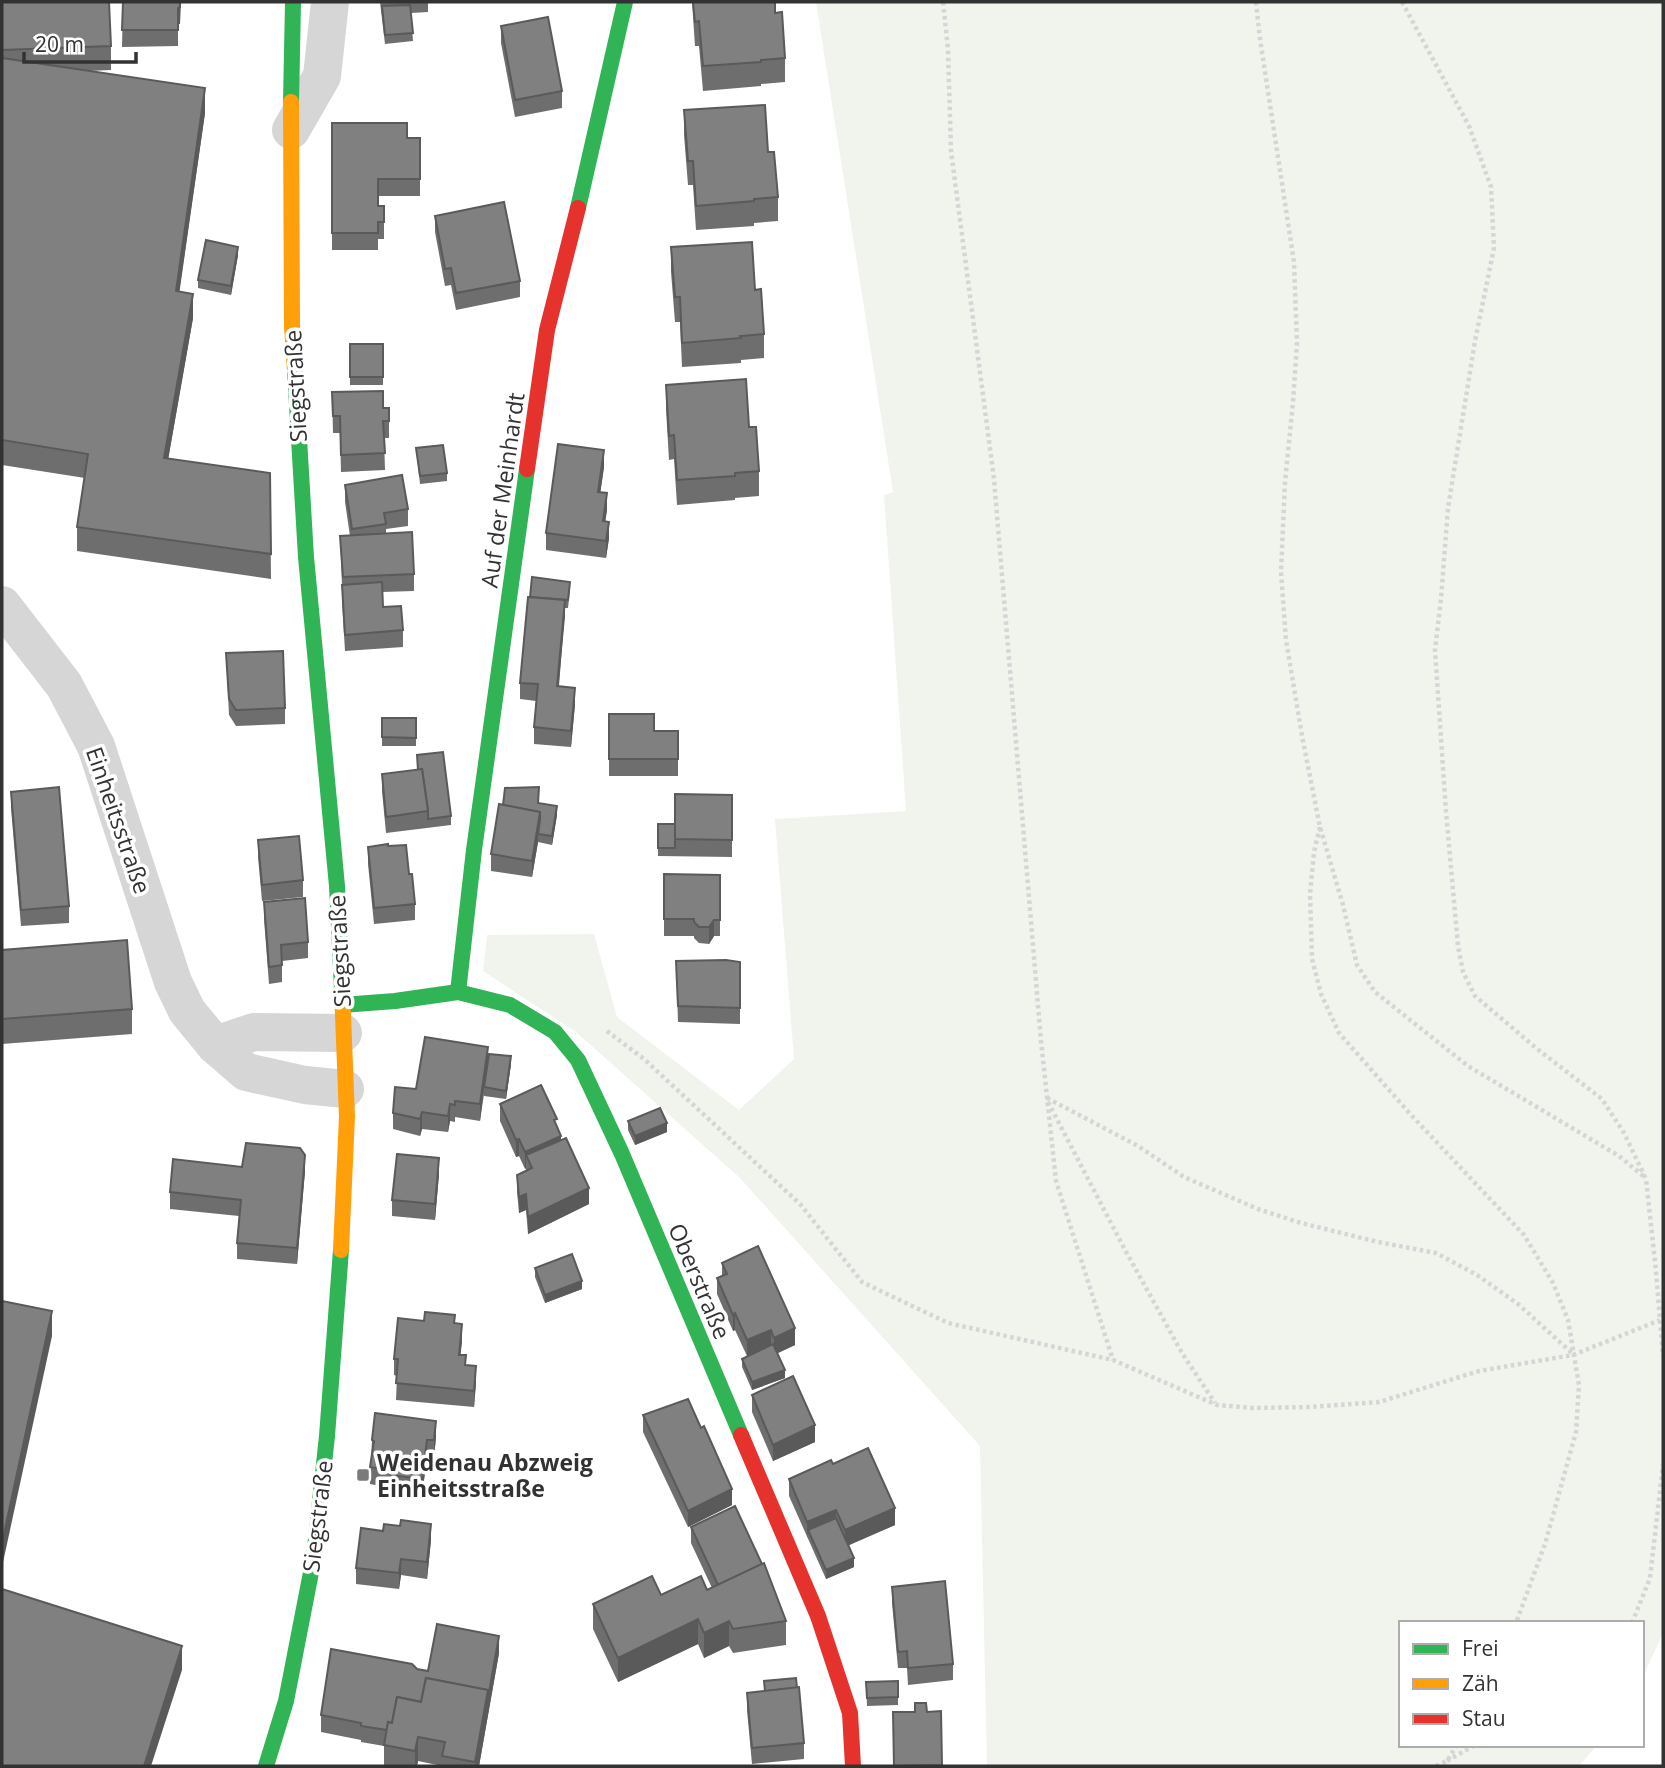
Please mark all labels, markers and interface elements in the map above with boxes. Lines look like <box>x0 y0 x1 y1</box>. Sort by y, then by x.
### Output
scale bar <box>24 21 136 65</box>
text: 20 m <box>35 30 84 58</box>
street label: Siegstraße <box>276 329 314 443</box>
street label: Auf der Meinhardt <box>472 390 532 590</box>
street label: Einheitsstraße <box>79 742 159 898</box>
street label: Siegstraße <box>320 894 358 1008</box>
street label: Oberstraße <box>661 1218 739 1344</box>
place label: Weidenau Abzweig Einheitsstraße <box>377 1446 593 1504</box>
street label: Siegstraße <box>294 1458 340 1574</box>
marker: Weidenau Abzweig Einheitsstraße <box>355 1467 371 1483</box>
legend <box>1399 1621 1644 1747</box>
text: Frei <box>1462 1634 1499 1662</box>
text: Zäh <box>1462 1669 1499 1697</box>
text: Stau <box>1462 1704 1506 1732</box>

